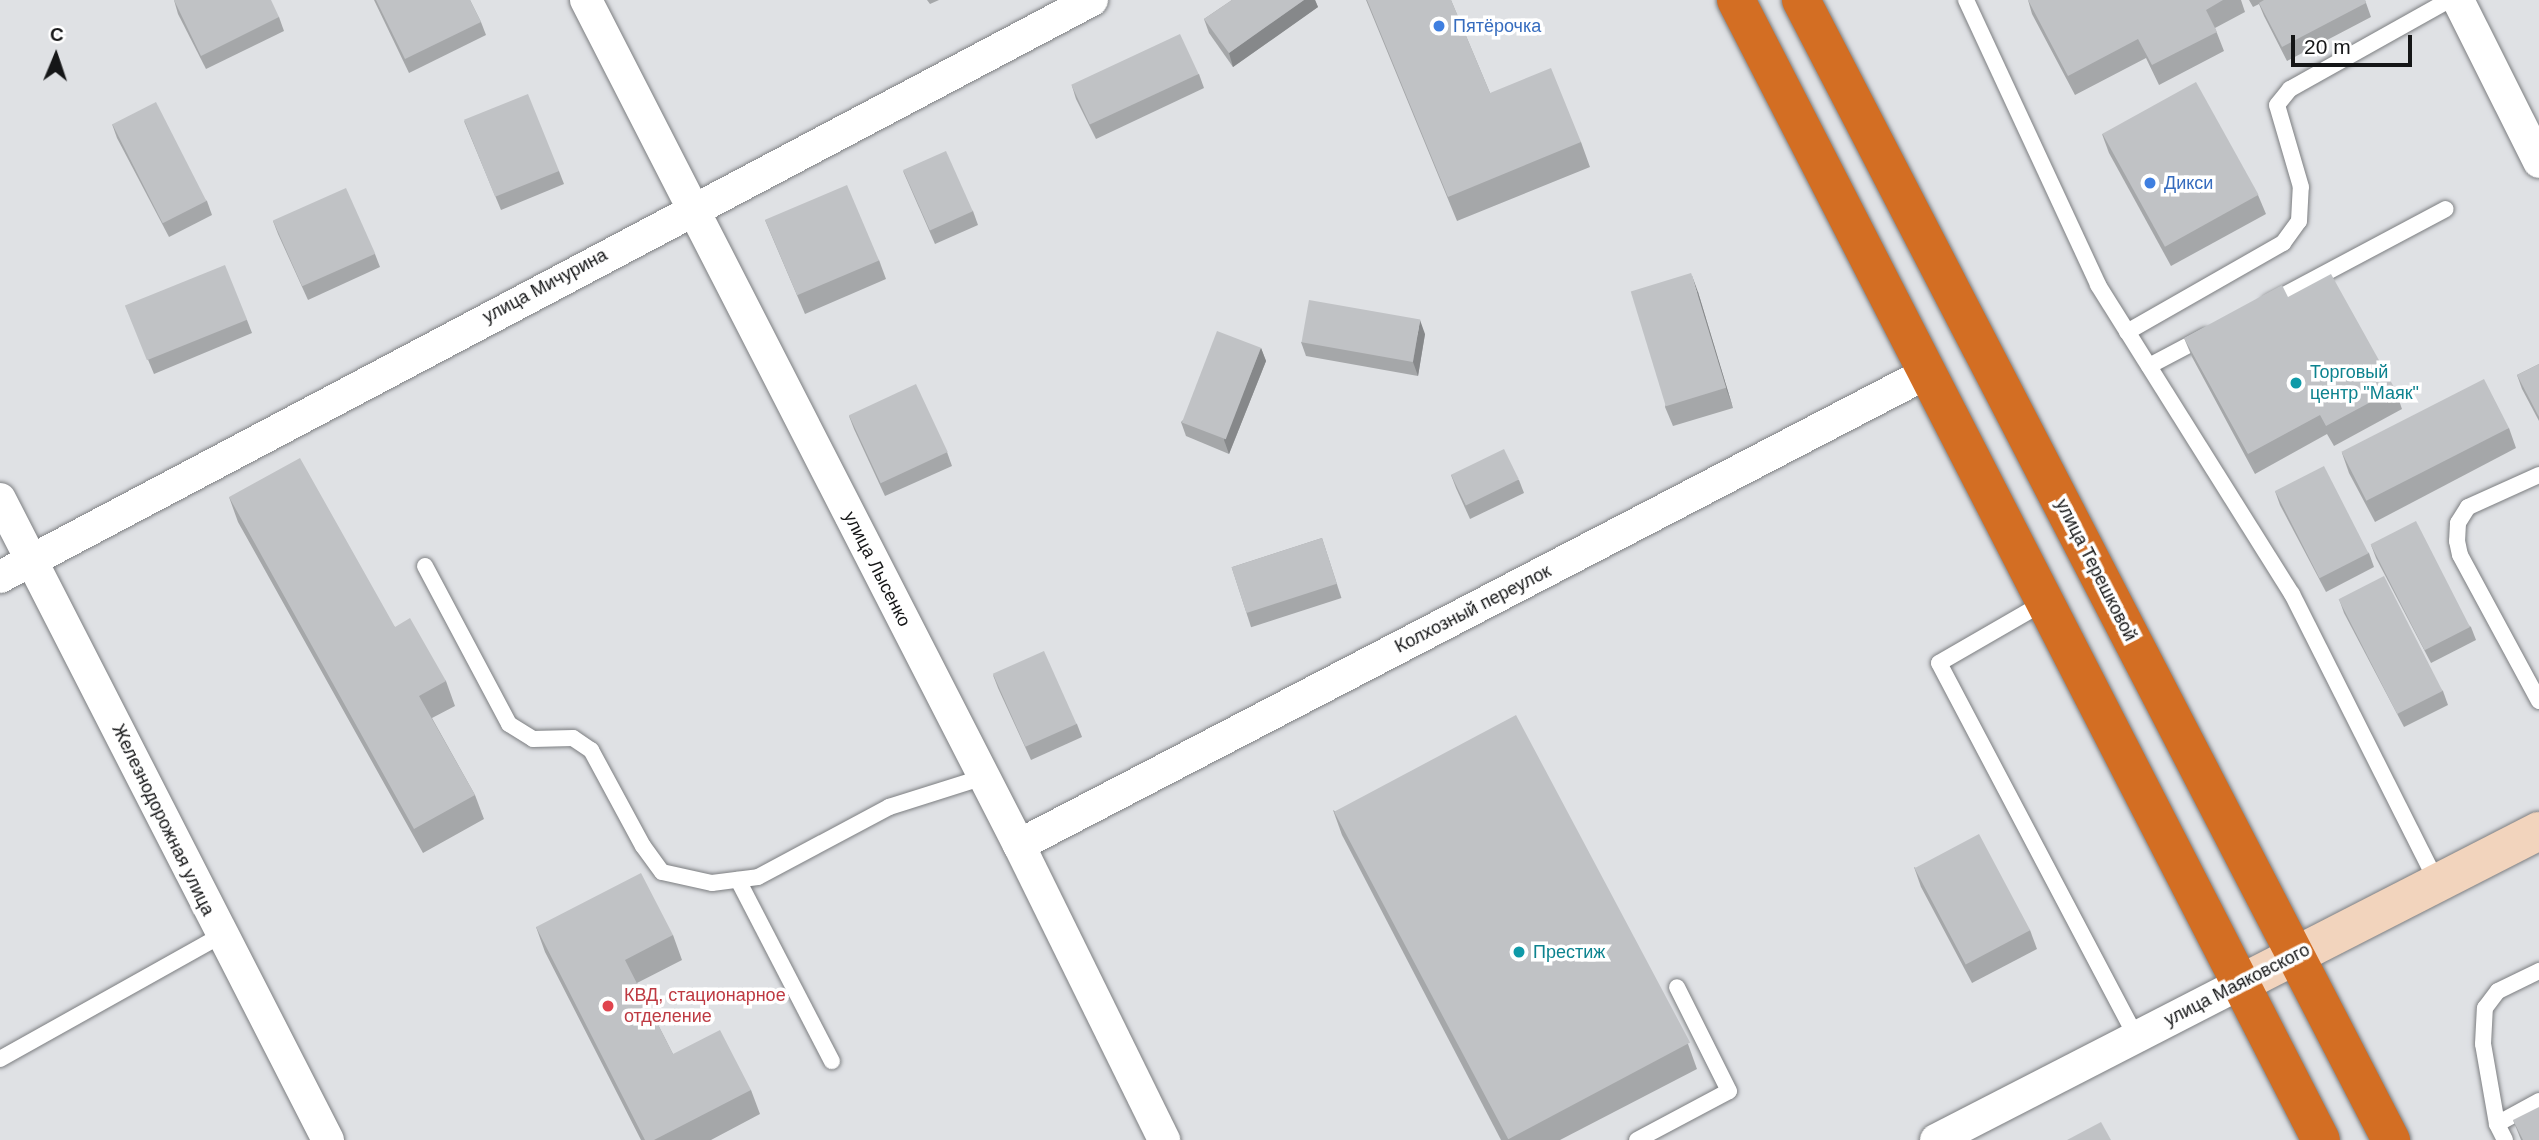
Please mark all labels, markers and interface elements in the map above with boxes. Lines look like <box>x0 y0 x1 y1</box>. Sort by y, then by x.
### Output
place label: Пятёрочка <box>1453 15 1541 37</box>
marker: Пятёрочка <box>1431 18 1447 34</box>
north arrow <box>21 21 91 91</box>
scale bar <box>2294 21 2415 65</box>
text: С <box>50 24 64 45</box>
text: 20 m <box>2304 35 2351 58</box>
place label: Дикси <box>2164 172 2213 194</box>
marker: Дикси <box>2142 175 2158 191</box>
street label: улица Мичурина <box>479 244 611 328</box>
place label: Торговый центр "Маяк" <box>2310 362 2419 404</box>
marker: Торговый центр "Маяк" <box>2288 375 2304 391</box>
street label: улица Терешковой <box>2051 495 2141 645</box>
street label: улица Лысенко <box>839 508 915 630</box>
street label: Колхозный переулок <box>1391 560 1555 658</box>
street label: Железнодорожная улица <box>107 721 219 919</box>
street label: улица Маяковского <box>2161 939 2313 1031</box>
place label: Престиж <box>1533 941 1605 963</box>
marker: Престиж <box>1511 944 1527 960</box>
place label: КВД, стационарное отделение <box>624 985 786 1028</box>
marker: КВД, стационарное отделение <box>598 996 618 1016</box>

